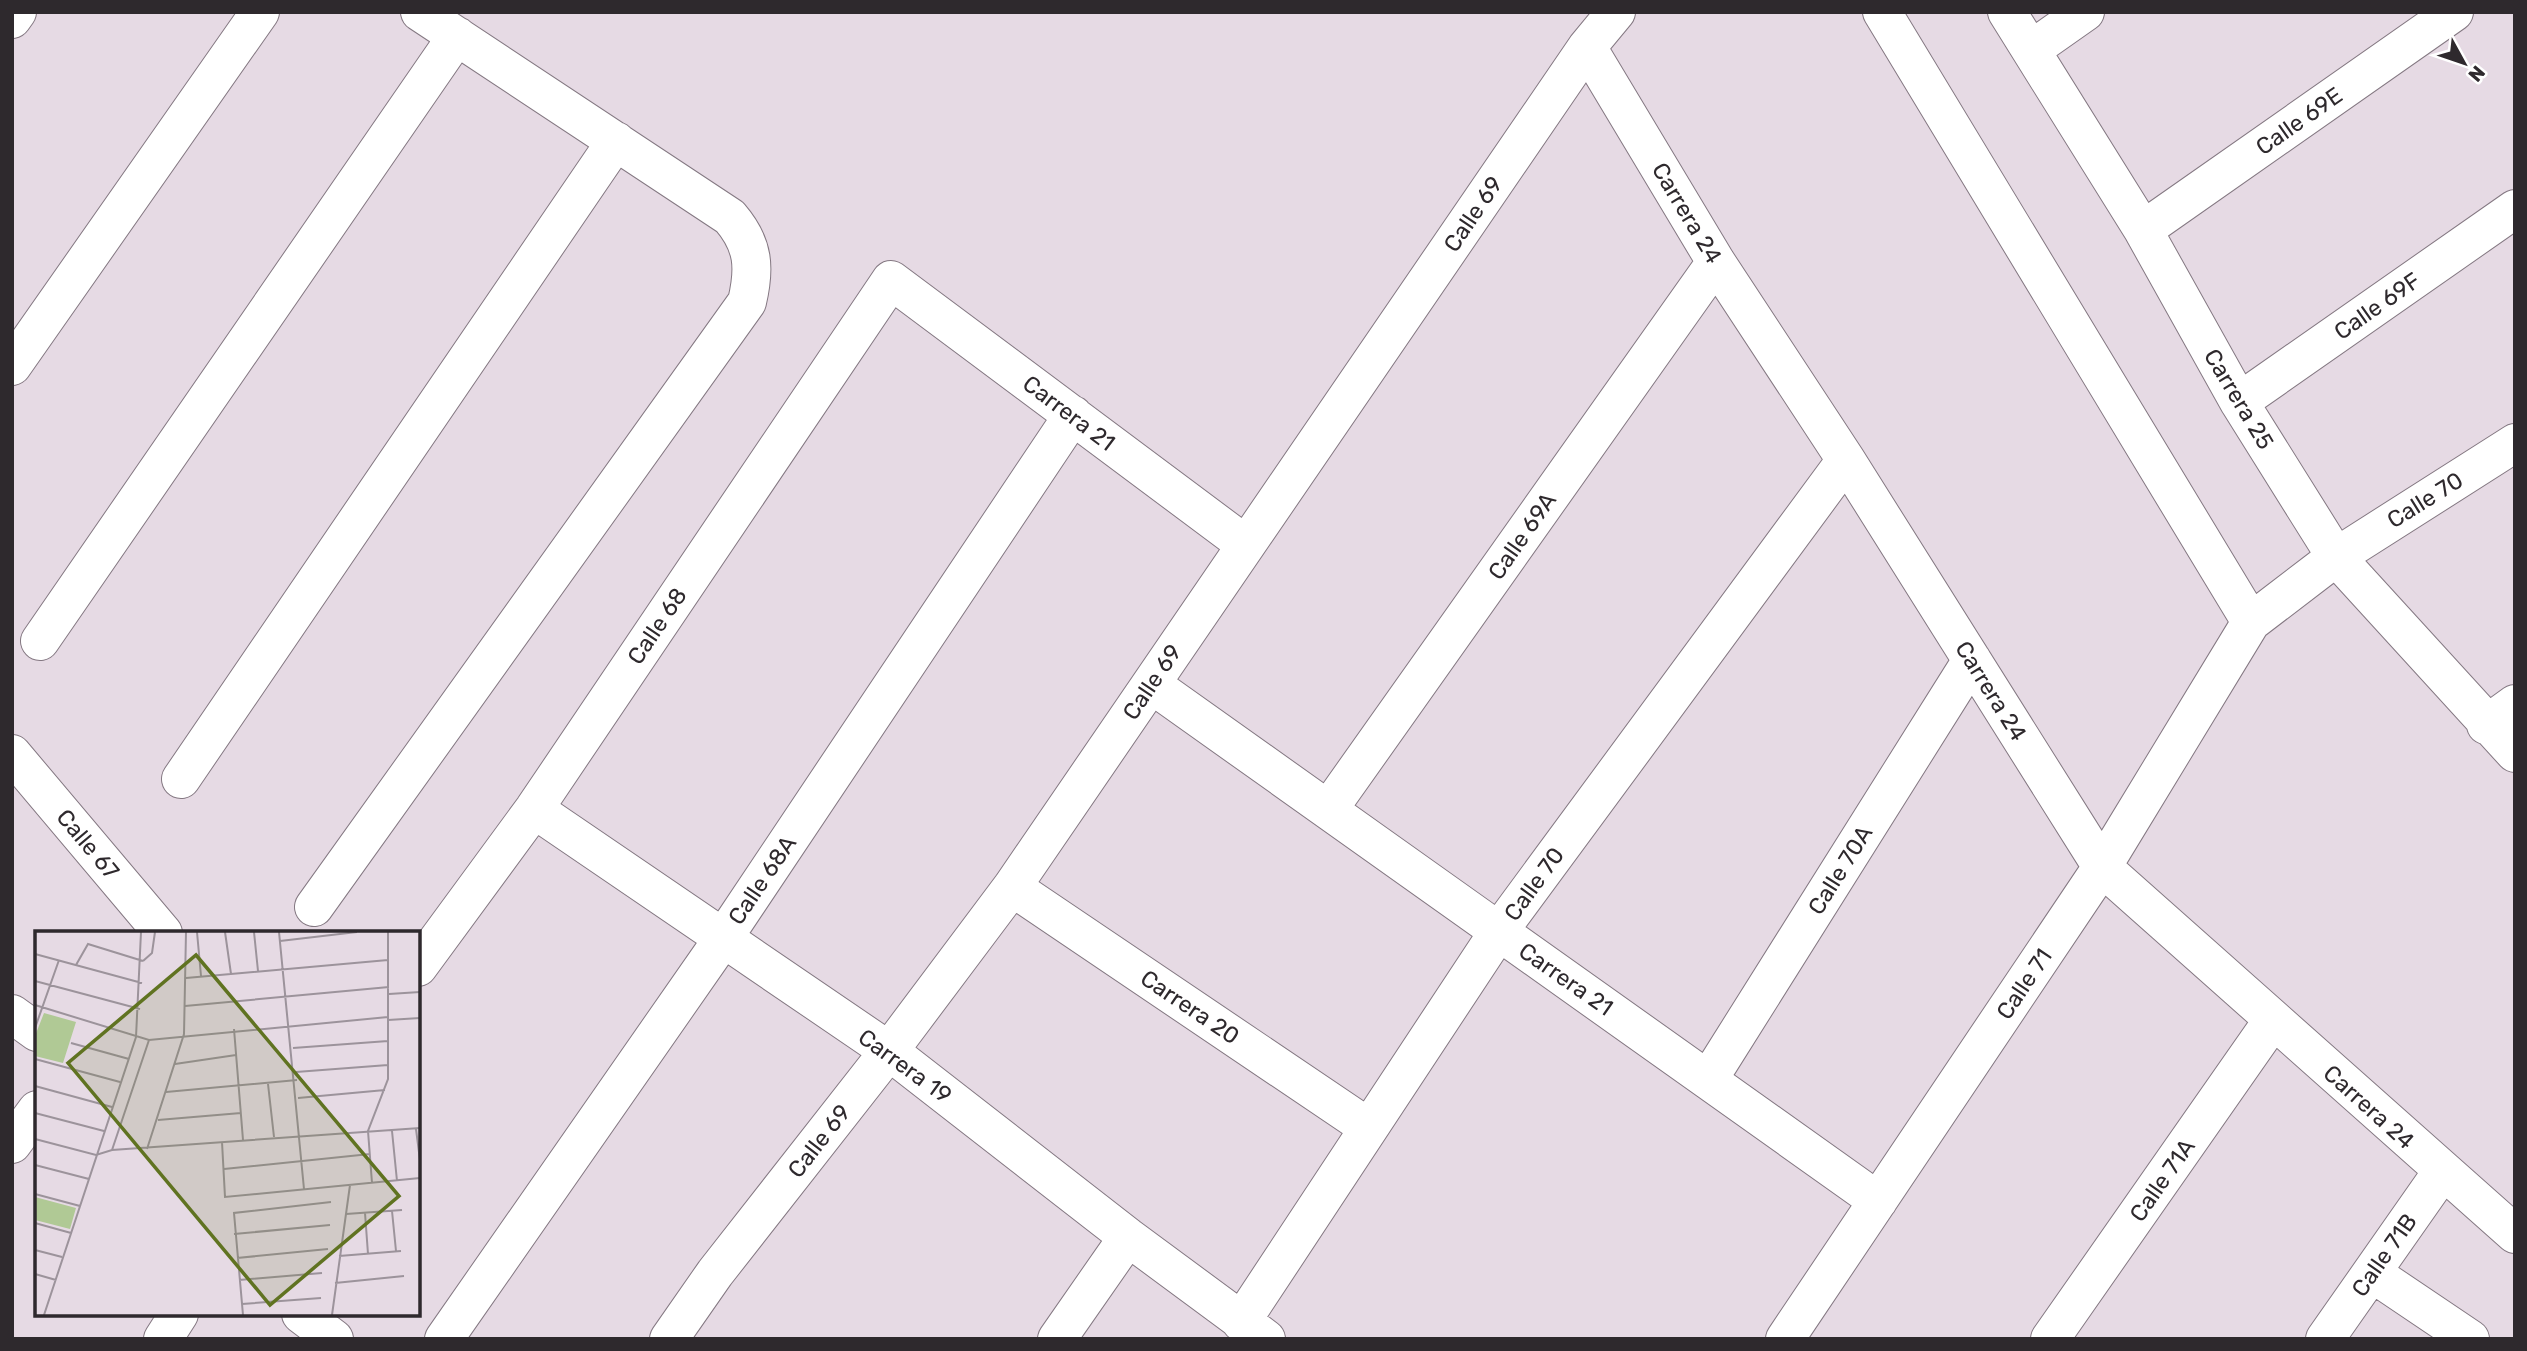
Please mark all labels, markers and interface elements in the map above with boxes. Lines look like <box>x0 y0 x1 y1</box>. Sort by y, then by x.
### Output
north arrow <box>2429 28 2499 98</box>
text: N <box>2463 61 2490 86</box>
street label: Calle 69E <box>2250 81 2348 161</box>
street label: Carrera 24 <box>1646 158 1728 268</box>
street label: Calle 69 <box>1438 171 1508 257</box>
street label: Calle 69F <box>2329 266 2425 346</box>
street label: Carrera 25 <box>2198 344 2280 454</box>
street label: Carrera 21 <box>1017 369 1121 457</box>
street label: Calle 70 <box>2382 466 2468 534</box>
street label: Calle 69A <box>1482 487 1562 585</box>
street label: Calle 68 <box>621 582 693 670</box>
street label: Carrera 24 <box>1949 636 2033 746</box>
street label: Calle 69 <box>1117 639 1187 725</box>
street label: Calle 67 <box>51 803 125 885</box>
street label: Calle 70A <box>1802 820 1878 920</box>
street label: Calle 68A <box>722 830 802 930</box>
street label: Calle 70 <box>1498 842 1570 926</box>
inset map <box>35 931 420 1316</box>
street label: Carrera 21 <box>1514 936 1618 1022</box>
street label: Calle 71 <box>1990 943 2058 1025</box>
street label: Carrera 20 <box>1135 964 1245 1050</box>
street label: Carrera 19 <box>853 1023 957 1109</box>
street label: Carrera 24 <box>2318 1059 2420 1155</box>
street label: Calle 69 <box>782 1099 856 1183</box>
street label: Calle 71A <box>2123 1133 2201 1227</box>
street label: Calle 71B <box>2345 1208 2423 1302</box>

